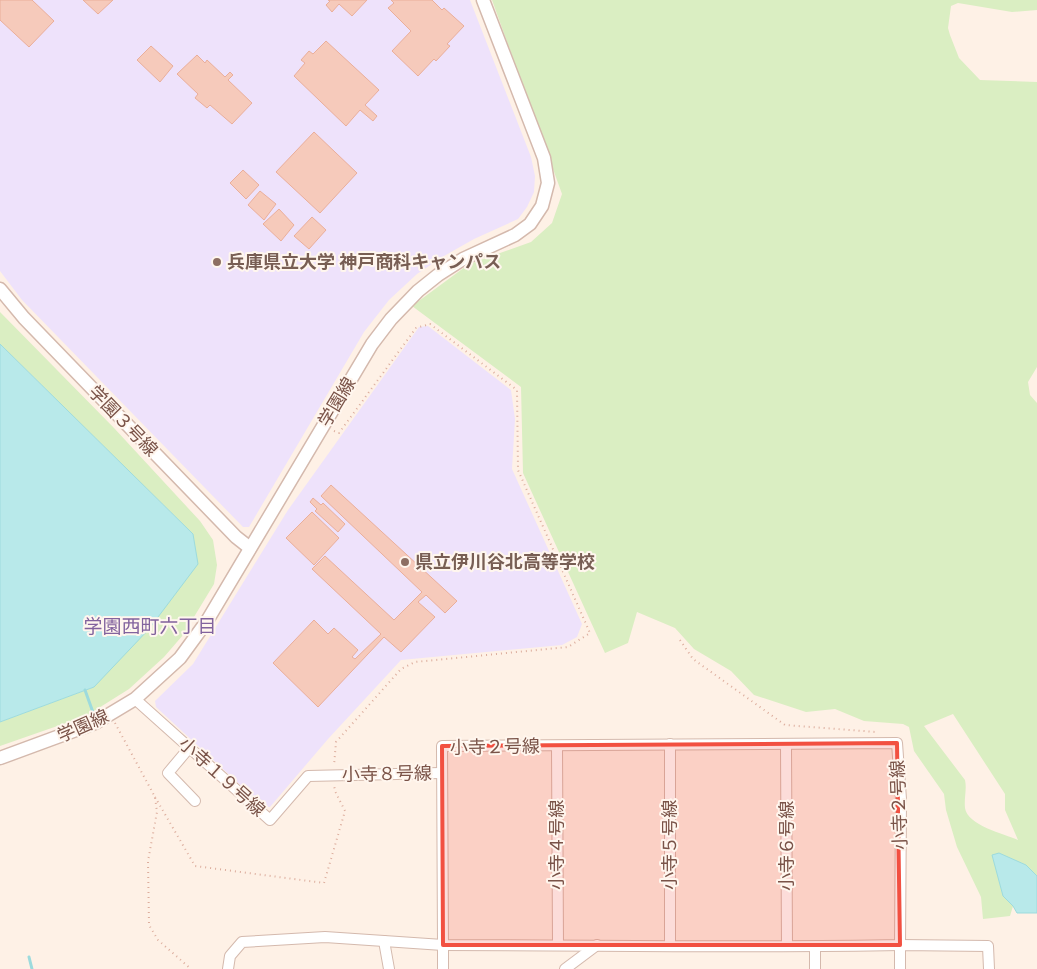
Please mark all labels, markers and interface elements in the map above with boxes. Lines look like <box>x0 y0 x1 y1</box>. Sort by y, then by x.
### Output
place label: 兵庫県立大学 神戸商科キャンパス <box>227 251 501 271</box>
marker: 兵庫県立大学 神戸商科キャンパス <box>211 256 223 268</box>
street label: 学園線 <box>314 373 359 430</box>
street label: 学園３号線 <box>85 381 162 460</box>
place label: 県立伊川谷北高等学校 <box>415 551 595 571</box>
marker: 県立伊川谷北高等学校 <box>399 556 411 568</box>
district label: 学園西町六丁目 <box>83 615 217 637</box>
street label: 学園線 <box>54 705 111 745</box>
street label: 小寺１９号線 <box>176 733 269 820</box>
street label: 小寺２号線 <box>450 735 540 757</box>
street label: 小寺２号線 <box>886 760 910 850</box>
street label: 小寺８号線 <box>342 762 432 784</box>
street label: 小寺４号線 <box>546 800 566 890</box>
street label: 小寺５号線 <box>659 800 679 890</box>
street label: 小寺６号線 <box>776 801 796 891</box>

